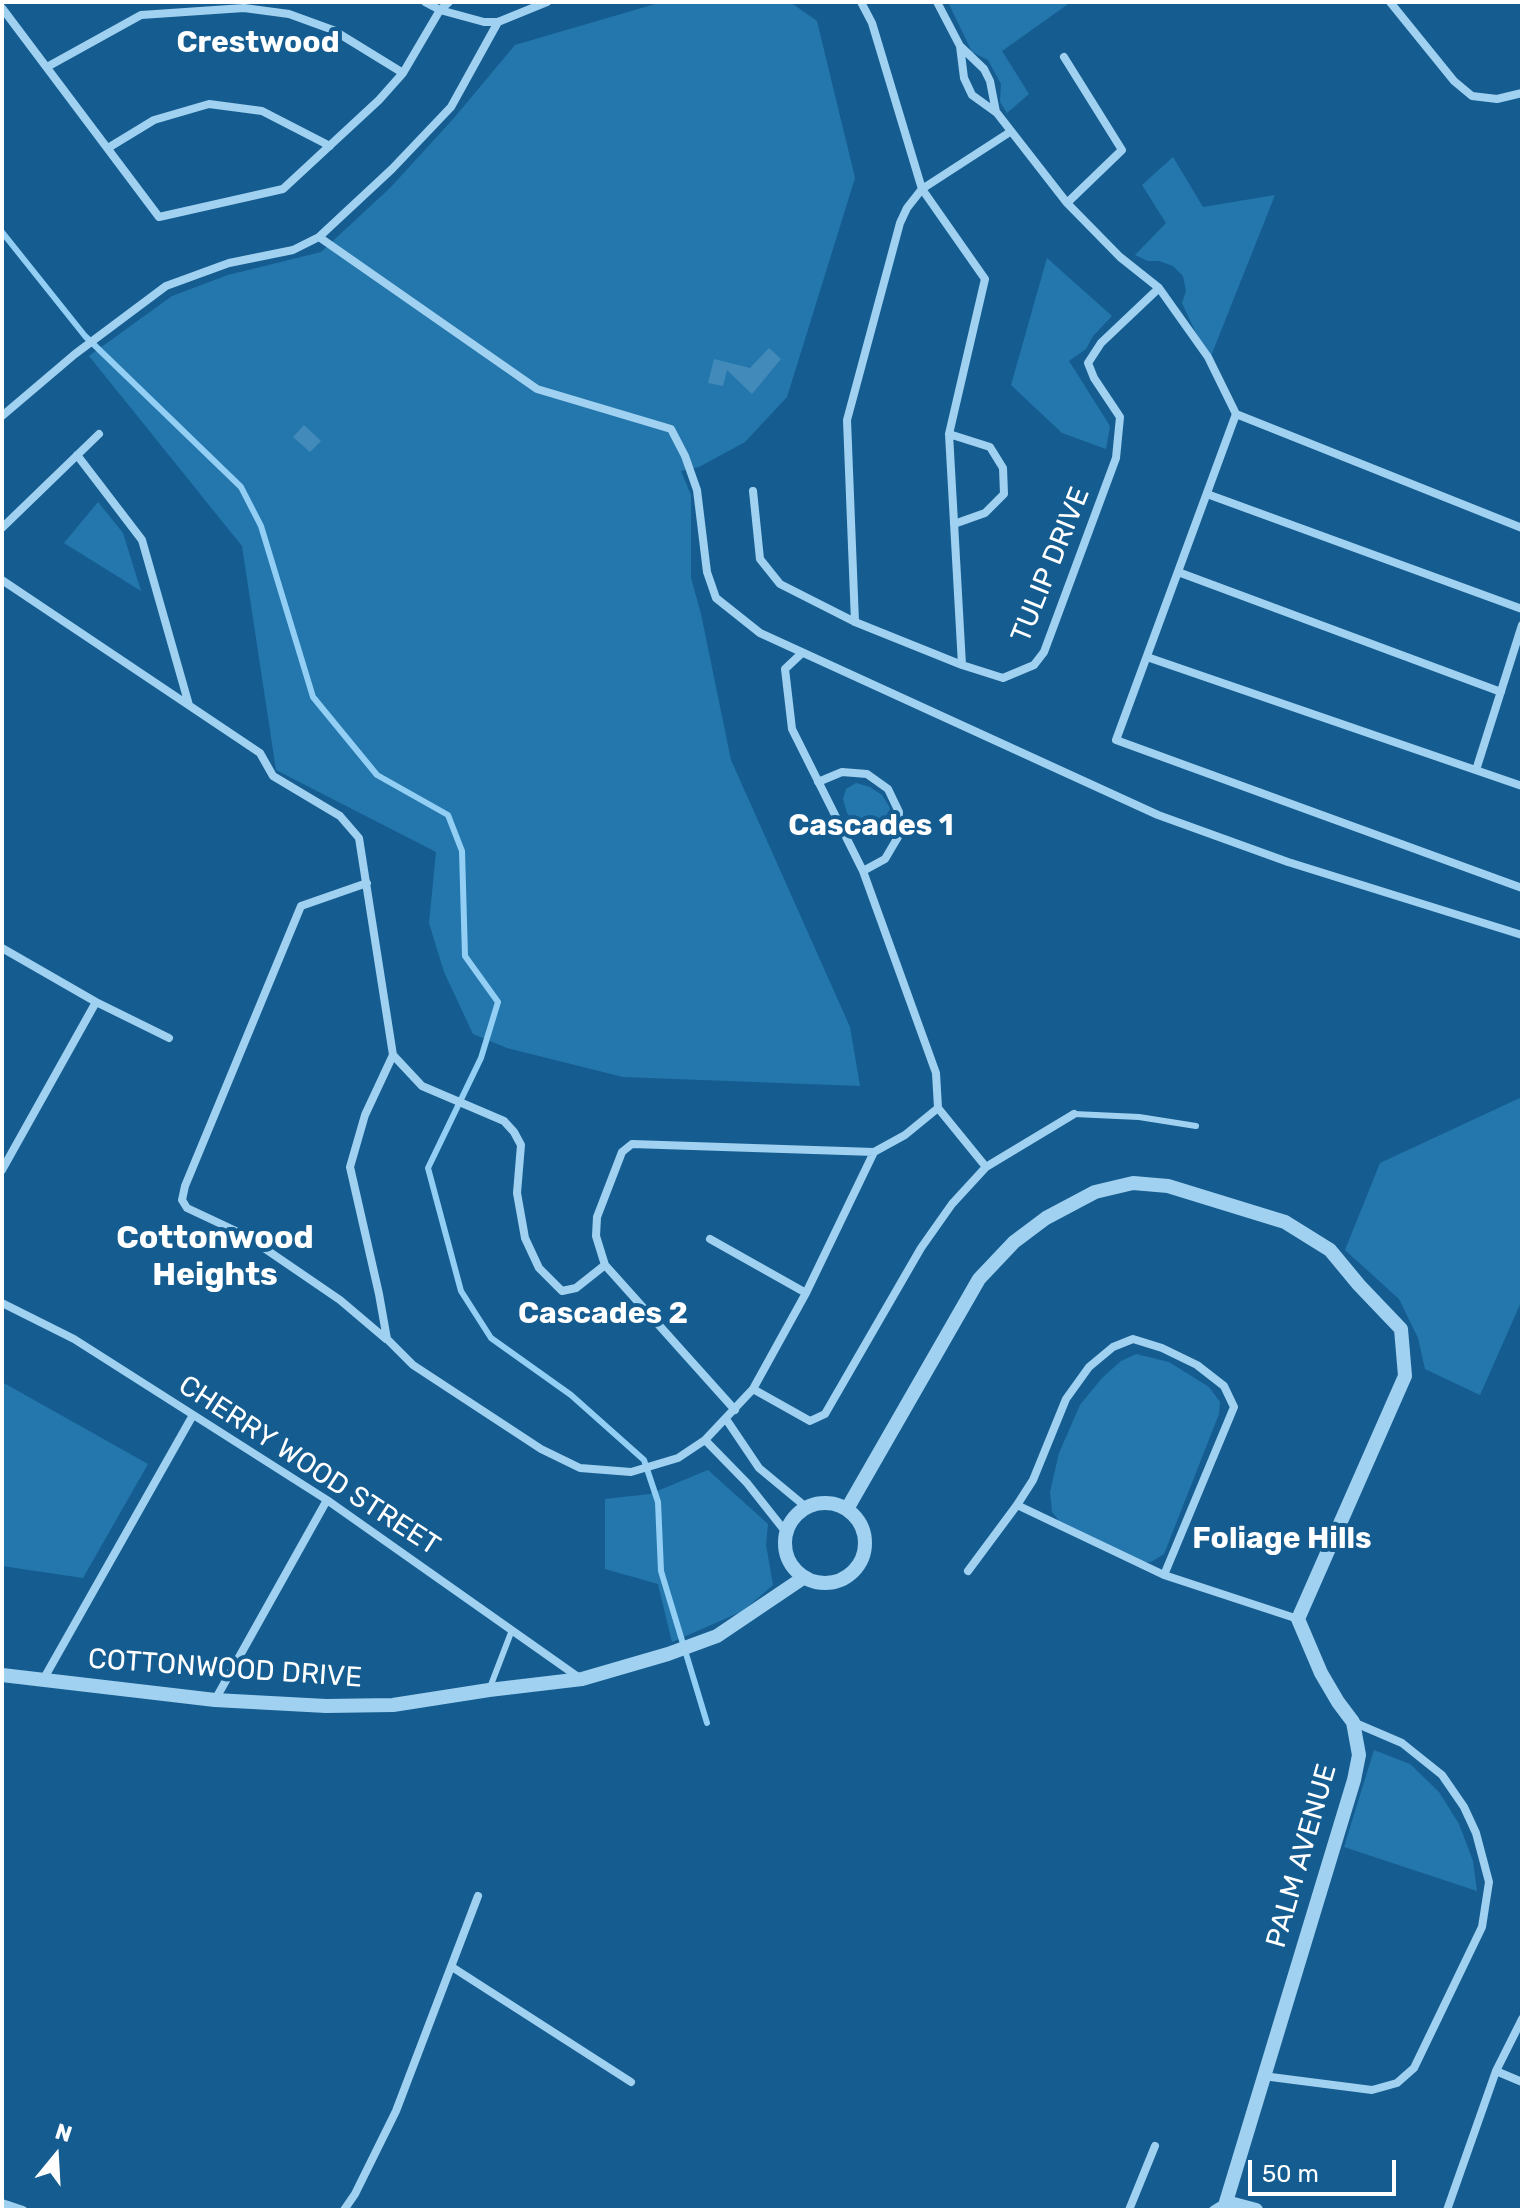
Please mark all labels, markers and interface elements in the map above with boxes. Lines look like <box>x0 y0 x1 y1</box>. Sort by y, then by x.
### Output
district label: Crestwood <box>176 25 340 61</box>
street label: TULIP DRIVE <box>1005 482 1097 648</box>
district label: Cascades 1 <box>788 808 954 844</box>
district label: Cottonwood Heights <box>116 1220 314 1295</box>
district label: Cascades 2 <box>518 1296 688 1332</box>
street label: CHERRY WOOD STREET <box>172 1369 446 1563</box>
district label: Foliage Hills <box>1192 1521 1372 1557</box>
street label: COTTONWOOD DRIVE <box>87 1643 363 1695</box>
street label: PALM AVENUE <box>1260 1760 1344 1952</box>
north arrow <box>16 2116 96 2196</box>
text: N <box>52 2117 75 2148</box>
scale bar <box>1252 2144 1400 2194</box>
text: 50 m <box>1262 2160 1319 2188</box>

